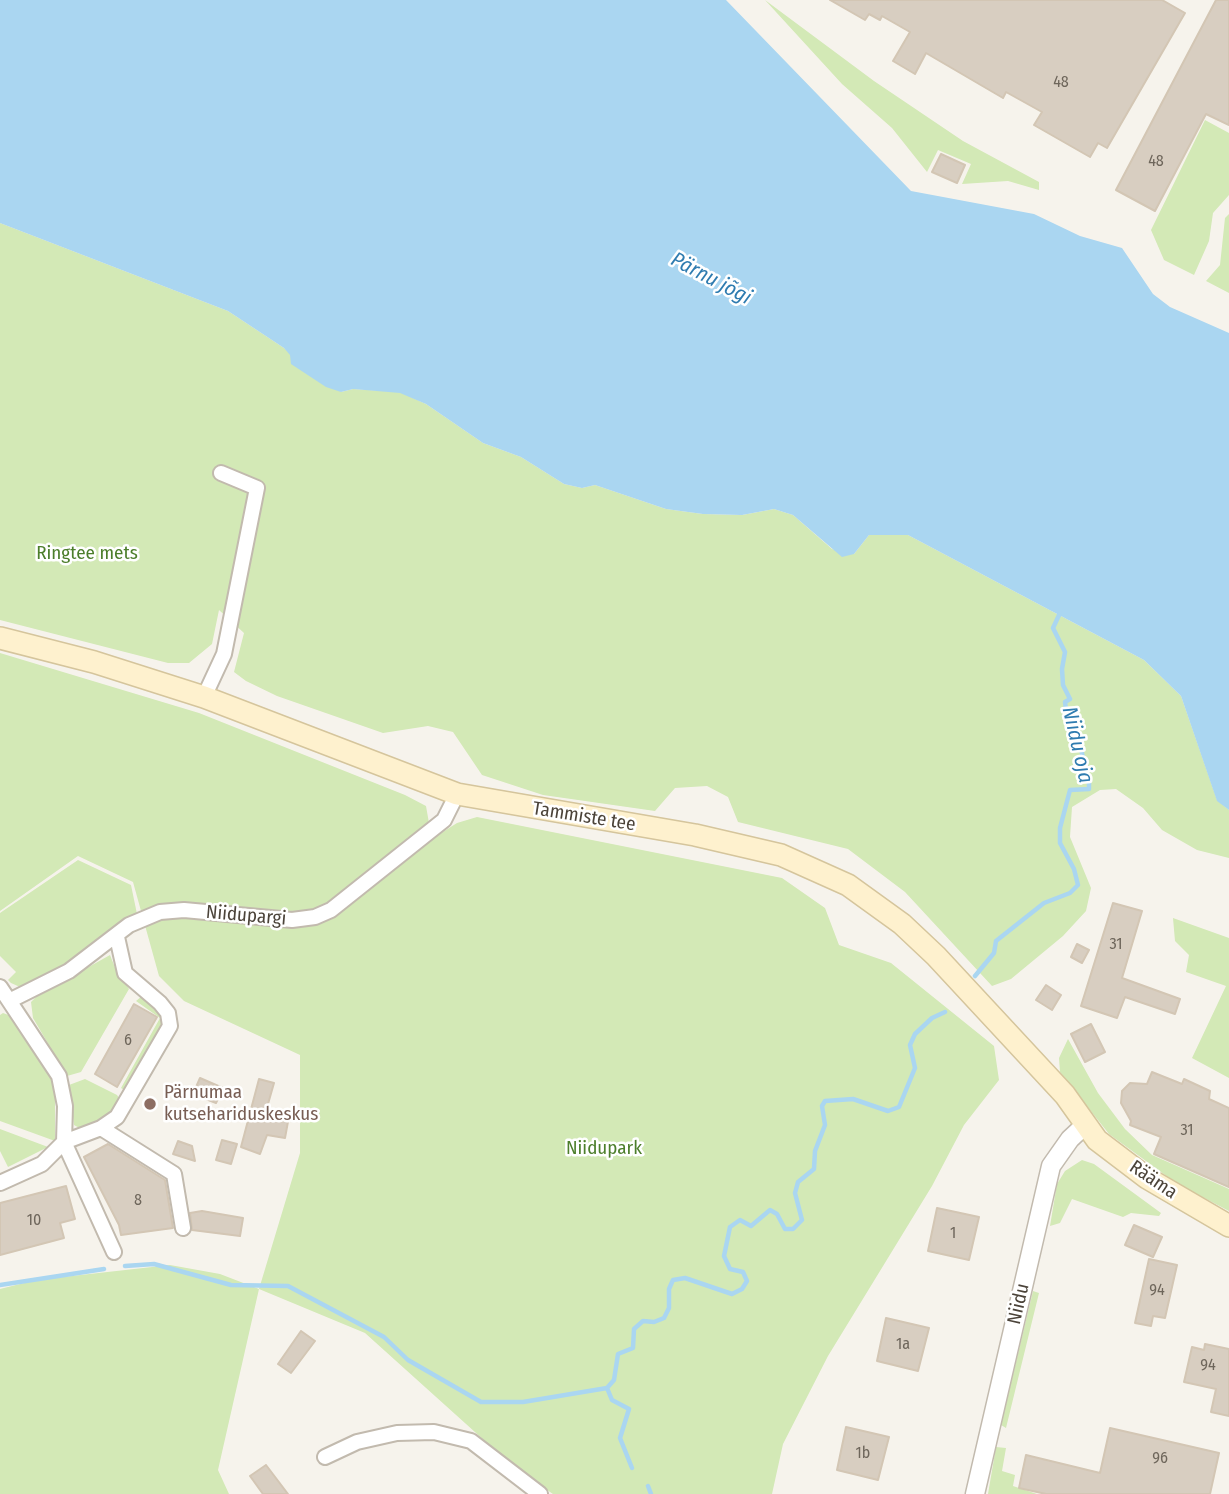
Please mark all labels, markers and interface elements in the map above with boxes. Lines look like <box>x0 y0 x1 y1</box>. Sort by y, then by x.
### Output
house number: 48 <box>1053 73 1069 93</box>
house number: 48 <box>1148 152 1164 172</box>
water label: Pärnu jõgi <box>666 247 756 311</box>
park label: Ringtee mets <box>36 543 138 565</box>
water label: Niidu oja <box>1056 704 1098 786</box>
street label: Tammiste tee <box>531 798 637 836</box>
street label: Niidupargi <box>205 901 287 931</box>
house number: 31 <box>1109 935 1123 955</box>
house number: 6 <box>124 1031 132 1051</box>
place label: Pärnumaa kutsehariduskeskus <box>164 1082 318 1126</box>
marker: Pärnumaa kutsehariduskeskus <box>142 1096 158 1112</box>
house number: 31 <box>1180 1121 1194 1141</box>
park label: Niidupark <box>566 1138 642 1160</box>
street label: Rääma <box>1125 1156 1181 1204</box>
house number: 8 <box>134 1191 142 1211</box>
house number: 10 <box>27 1211 41 1231</box>
house number: 1 <box>950 1224 956 1244</box>
street label: Niidu <box>1003 1281 1035 1327</box>
house number: 94 <box>1149 1281 1165 1301</box>
house number: 1a <box>896 1335 910 1355</box>
house number: 94 <box>1200 1356 1216 1376</box>
house number: 1b <box>856 1444 870 1464</box>
house number: 96 <box>1152 1449 1168 1469</box>

